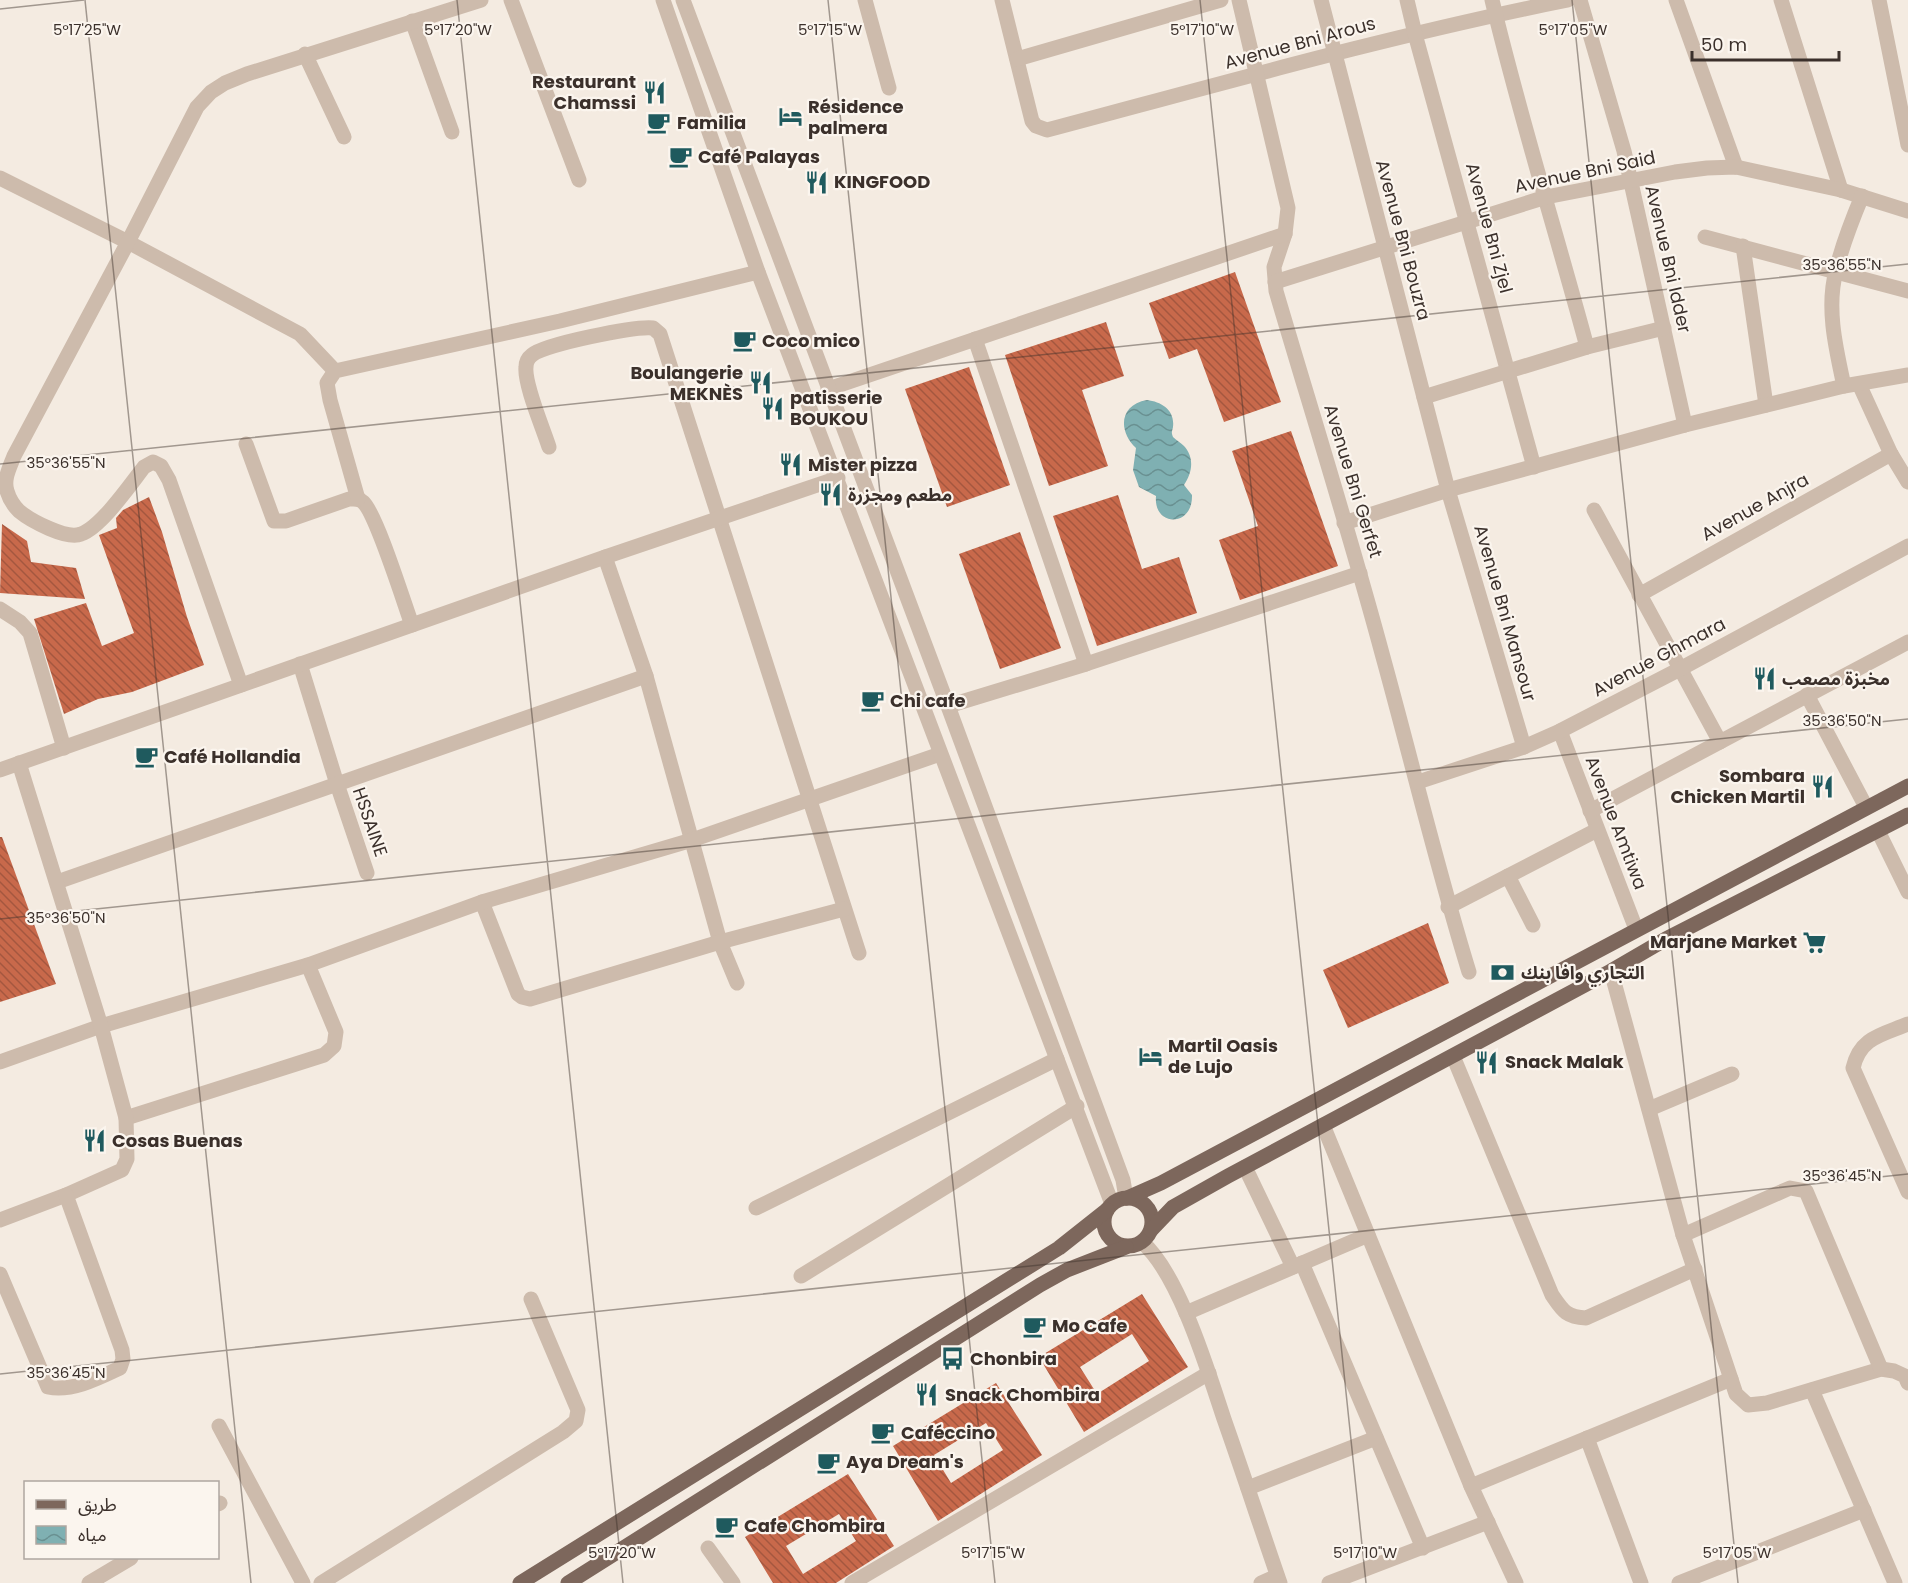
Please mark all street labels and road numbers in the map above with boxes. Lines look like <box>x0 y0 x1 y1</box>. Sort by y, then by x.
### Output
street label: Avenue Bni Arous <box>1222 10 1378 75</box>
street label: Avenue Bni Said <box>1512 144 1658 199</box>
street label: Avenue Bni Bouzra <box>1370 157 1437 323</box>
street label: Avenue Bni Zjel <box>1460 160 1519 296</box>
street label: Avenue Bni Idder <box>1639 183 1698 335</box>
street label: Avenue Bni Gerfet <box>1318 401 1389 561</box>
street label: Avenue Anjra <box>1696 467 1813 546</box>
street label: Avenue Bni Mansour <box>1468 522 1543 704</box>
street label: Avenue Ghmara <box>1588 611 1730 702</box>
street label: Avenue Amtiwa <box>1580 753 1653 893</box>
street label: HSSAINE <box>347 784 394 860</box>

